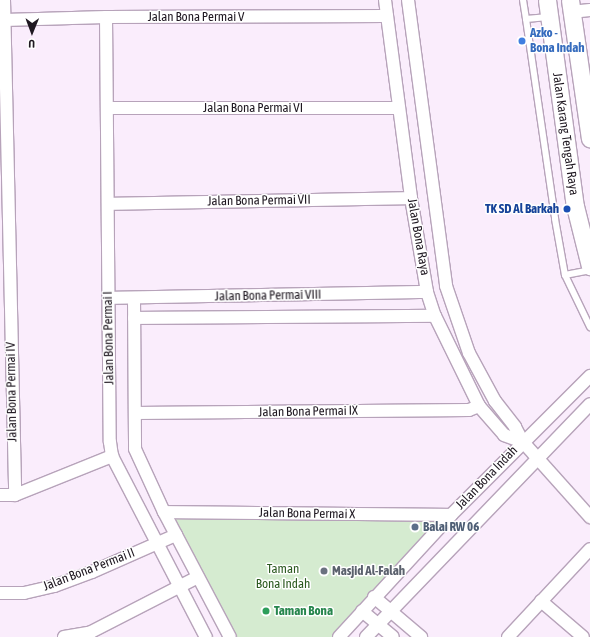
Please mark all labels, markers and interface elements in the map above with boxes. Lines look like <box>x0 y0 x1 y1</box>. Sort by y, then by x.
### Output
street label: Jalan Bona Permai V <box>148 9 244 25</box>
north arrow <box>12 12 52 52</box>
place label: Azko - Bona Indah <box>530 26 585 57</box>
marker: Azko - Bona Indah <box>517 36 527 46</box>
text: U <box>28 38 35 50</box>
street label: Jalan Karang Tengah Raya <box>549 72 581 196</box>
street label: Jalan Bona Permai VI <box>203 100 303 116</box>
street label: Jalan Bona Permai VII <box>207 192 311 210</box>
street label: Jalan Bona Raya <box>404 197 432 277</box>
place label: TK SD Al Barkah <box>485 201 559 217</box>
marker: TK SD Al Barkah <box>562 204 572 214</box>
street label: Jalan Bona Permai VIII <box>215 287 321 305</box>
street label: Jalan Bona Permai I <box>100 291 118 385</box>
street label: Jalan Bona Permai IV <box>3 342 21 442</box>
street label: Jalan Bona Permai IX <box>258 403 358 421</box>
street label: Jalan Bona Indah <box>453 443 521 513</box>
street label: Jalan Bona Permai X <box>259 505 355 523</box>
place label: Balai RW 06 <box>423 519 479 535</box>
marker: Balai RW 06 <box>410 522 420 532</box>
street label: Jalan Bona Permai II <box>41 545 137 595</box>
park label: Taman Bona Indah <box>256 562 310 593</box>
place label: Masjid Al-Falah <box>332 563 405 579</box>
marker: Masjid Al-Falah <box>319 566 329 576</box>
place label: Taman Bona <box>274 603 333 619</box>
marker: Taman Bona <box>261 606 271 616</box>

